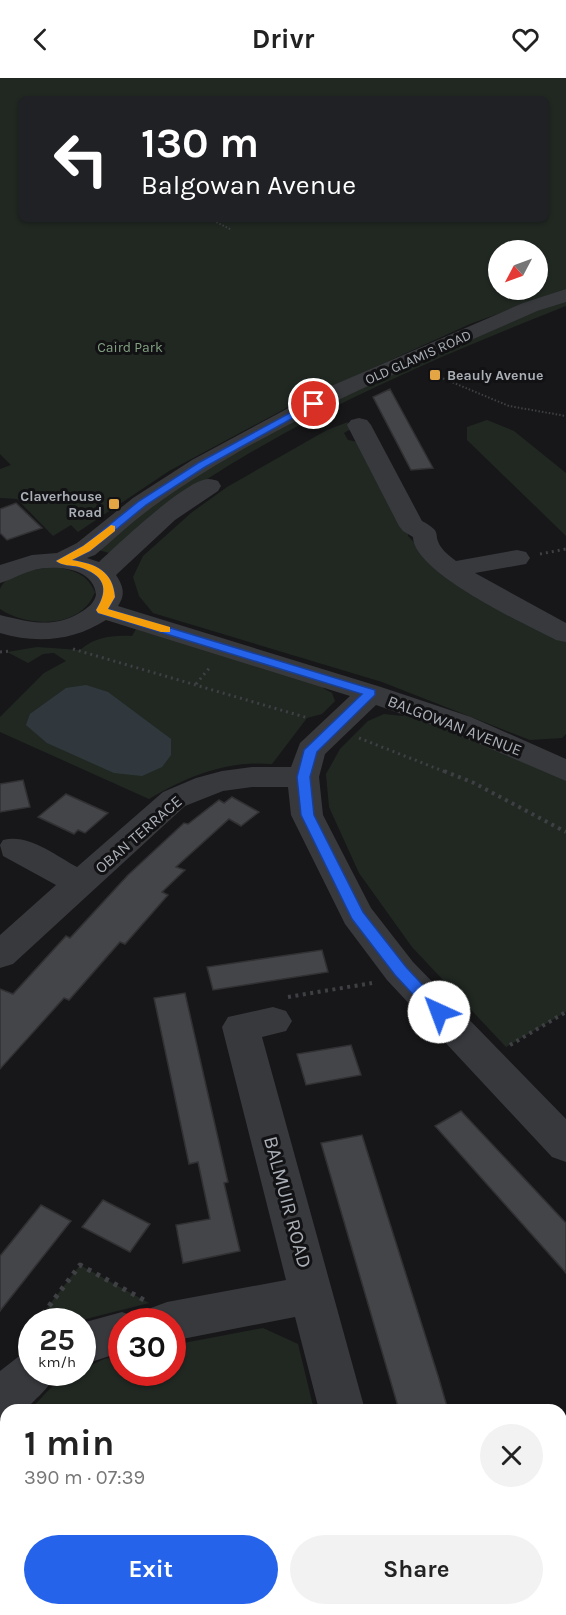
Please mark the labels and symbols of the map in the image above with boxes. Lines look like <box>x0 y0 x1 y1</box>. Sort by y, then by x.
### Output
north arrow <box>488 240 548 300</box>
street label: OLD GLAMIS ROAD <box>363 326 474 388</box>
park label: Caird Park <box>97 339 163 356</box>
place label: Beauly Avenue <box>447 367 543 384</box>
marker: Beauly Avenue <box>428 368 442 382</box>
pin <box>288 378 339 429</box>
place label: Claverhouse Road <box>20 488 102 521</box>
marker: Claverhouse Road <box>107 497 121 511</box>
street label: BALGOWAN AVENUE <box>385 691 525 760</box>
street label: OBAN TERRACE <box>91 792 186 877</box>
position arrow <box>407 980 471 1044</box>
street label: BALMUIR ROAD <box>259 1134 316 1271</box>
speed limit sign: 30 <box>108 1308 186 1386</box>

